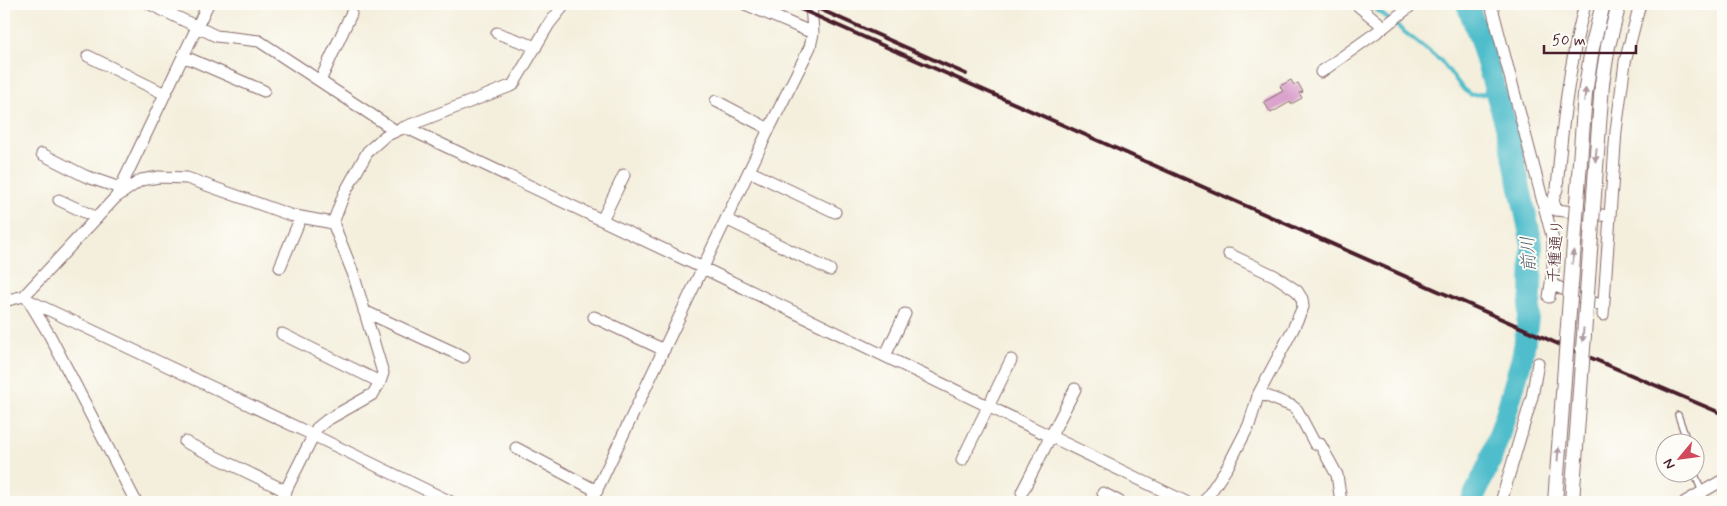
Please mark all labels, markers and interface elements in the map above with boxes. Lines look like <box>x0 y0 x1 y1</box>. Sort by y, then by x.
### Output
scale bar <box>1544 22 1637 54</box>
text: 50 m <box>1552 31 1586 51</box>
one-way arrow <box>1581 86 1589 102</box>
one-way arrow <box>1591 148 1599 164</box>
street label: 千種通り <box>1543 218 1569 284</box>
water label: 前川 <box>1516 235 1542 273</box>
one-way arrow <box>1570 248 1578 264</box>
one-way arrow <box>1578 327 1586 343</box>
north arrow <box>1654 434 1704 484</box>
one-way arrow <box>1555 445 1563 461</box>
text: N <box>1659 455 1680 472</box>

